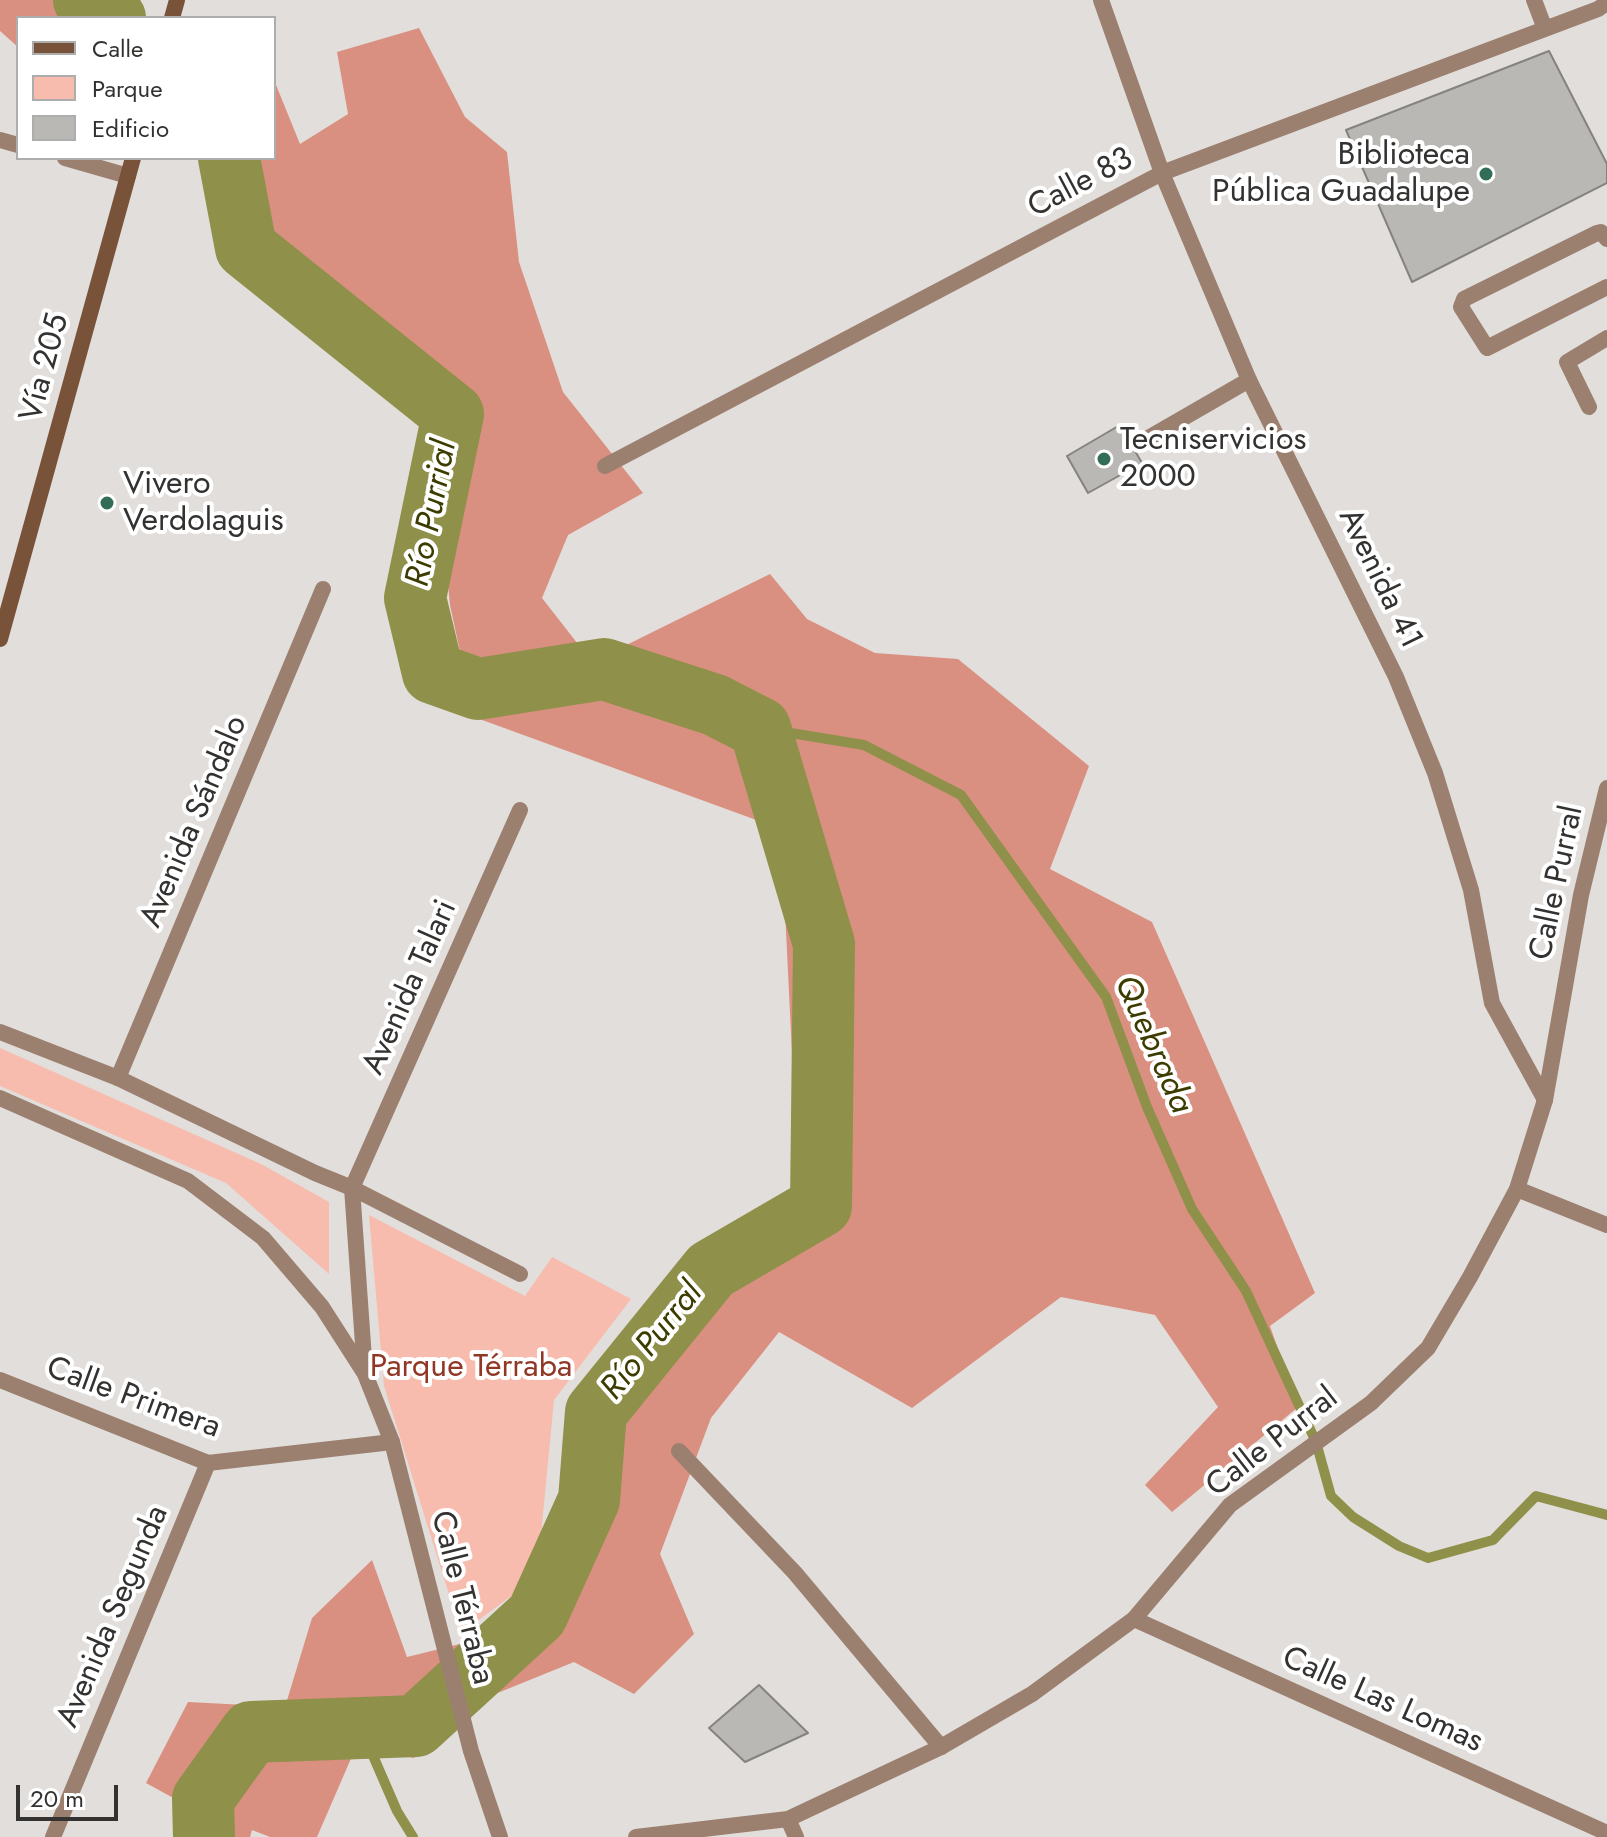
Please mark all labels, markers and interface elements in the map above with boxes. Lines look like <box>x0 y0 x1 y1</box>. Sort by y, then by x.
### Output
legend <box>16 16 276 160</box>
text: Calle <box>92 31 143 66</box>
text: Parque <box>92 71 163 106</box>
text: Edificio <box>92 111 169 146</box>
place label: Biblioteca Pública Guadalupe <box>1212 137 1470 212</box>
street label: Calle 83 <box>1022 141 1140 227</box>
marker: Biblioteca Pública Guadalupe <box>1477 165 1495 183</box>
street label: Vía 205 <box>13 310 79 426</box>
place label: Tecniservicios 2000 <box>1120 422 1306 497</box>
water label: Río Purrial <box>399 438 467 590</box>
marker: Tecniservicios 2000 <box>1095 450 1113 468</box>
place label: Vivero Verdolaguis <box>123 466 284 541</box>
marker: Vivero Verdolaguis <box>98 494 116 512</box>
street label: Avenida 41 <box>1329 503 1429 655</box>
street label: Avenida Sándalo <box>133 710 257 934</box>
street label: Calle Purral <box>1523 802 1593 964</box>
street label: Avenida Talari <box>355 895 467 1081</box>
water label: Quebrada <box>1103 970 1201 1120</box>
water label: Río Purral <box>593 1275 713 1409</box>
park label: Parque Térraba <box>370 1349 572 1387</box>
street label: Calle Primera <box>41 1350 225 1448</box>
street label: Calle Purral <box>1200 1380 1346 1506</box>
street label: Avenida Segunda <box>50 1500 178 1734</box>
street label: Calle Térraba <box>421 1507 501 1689</box>
street label: Calle Las Lomas <box>1276 1640 1488 1762</box>
scale bar <box>20 1769 122 1819</box>
text: 20 m <box>30 1781 84 1816</box>

